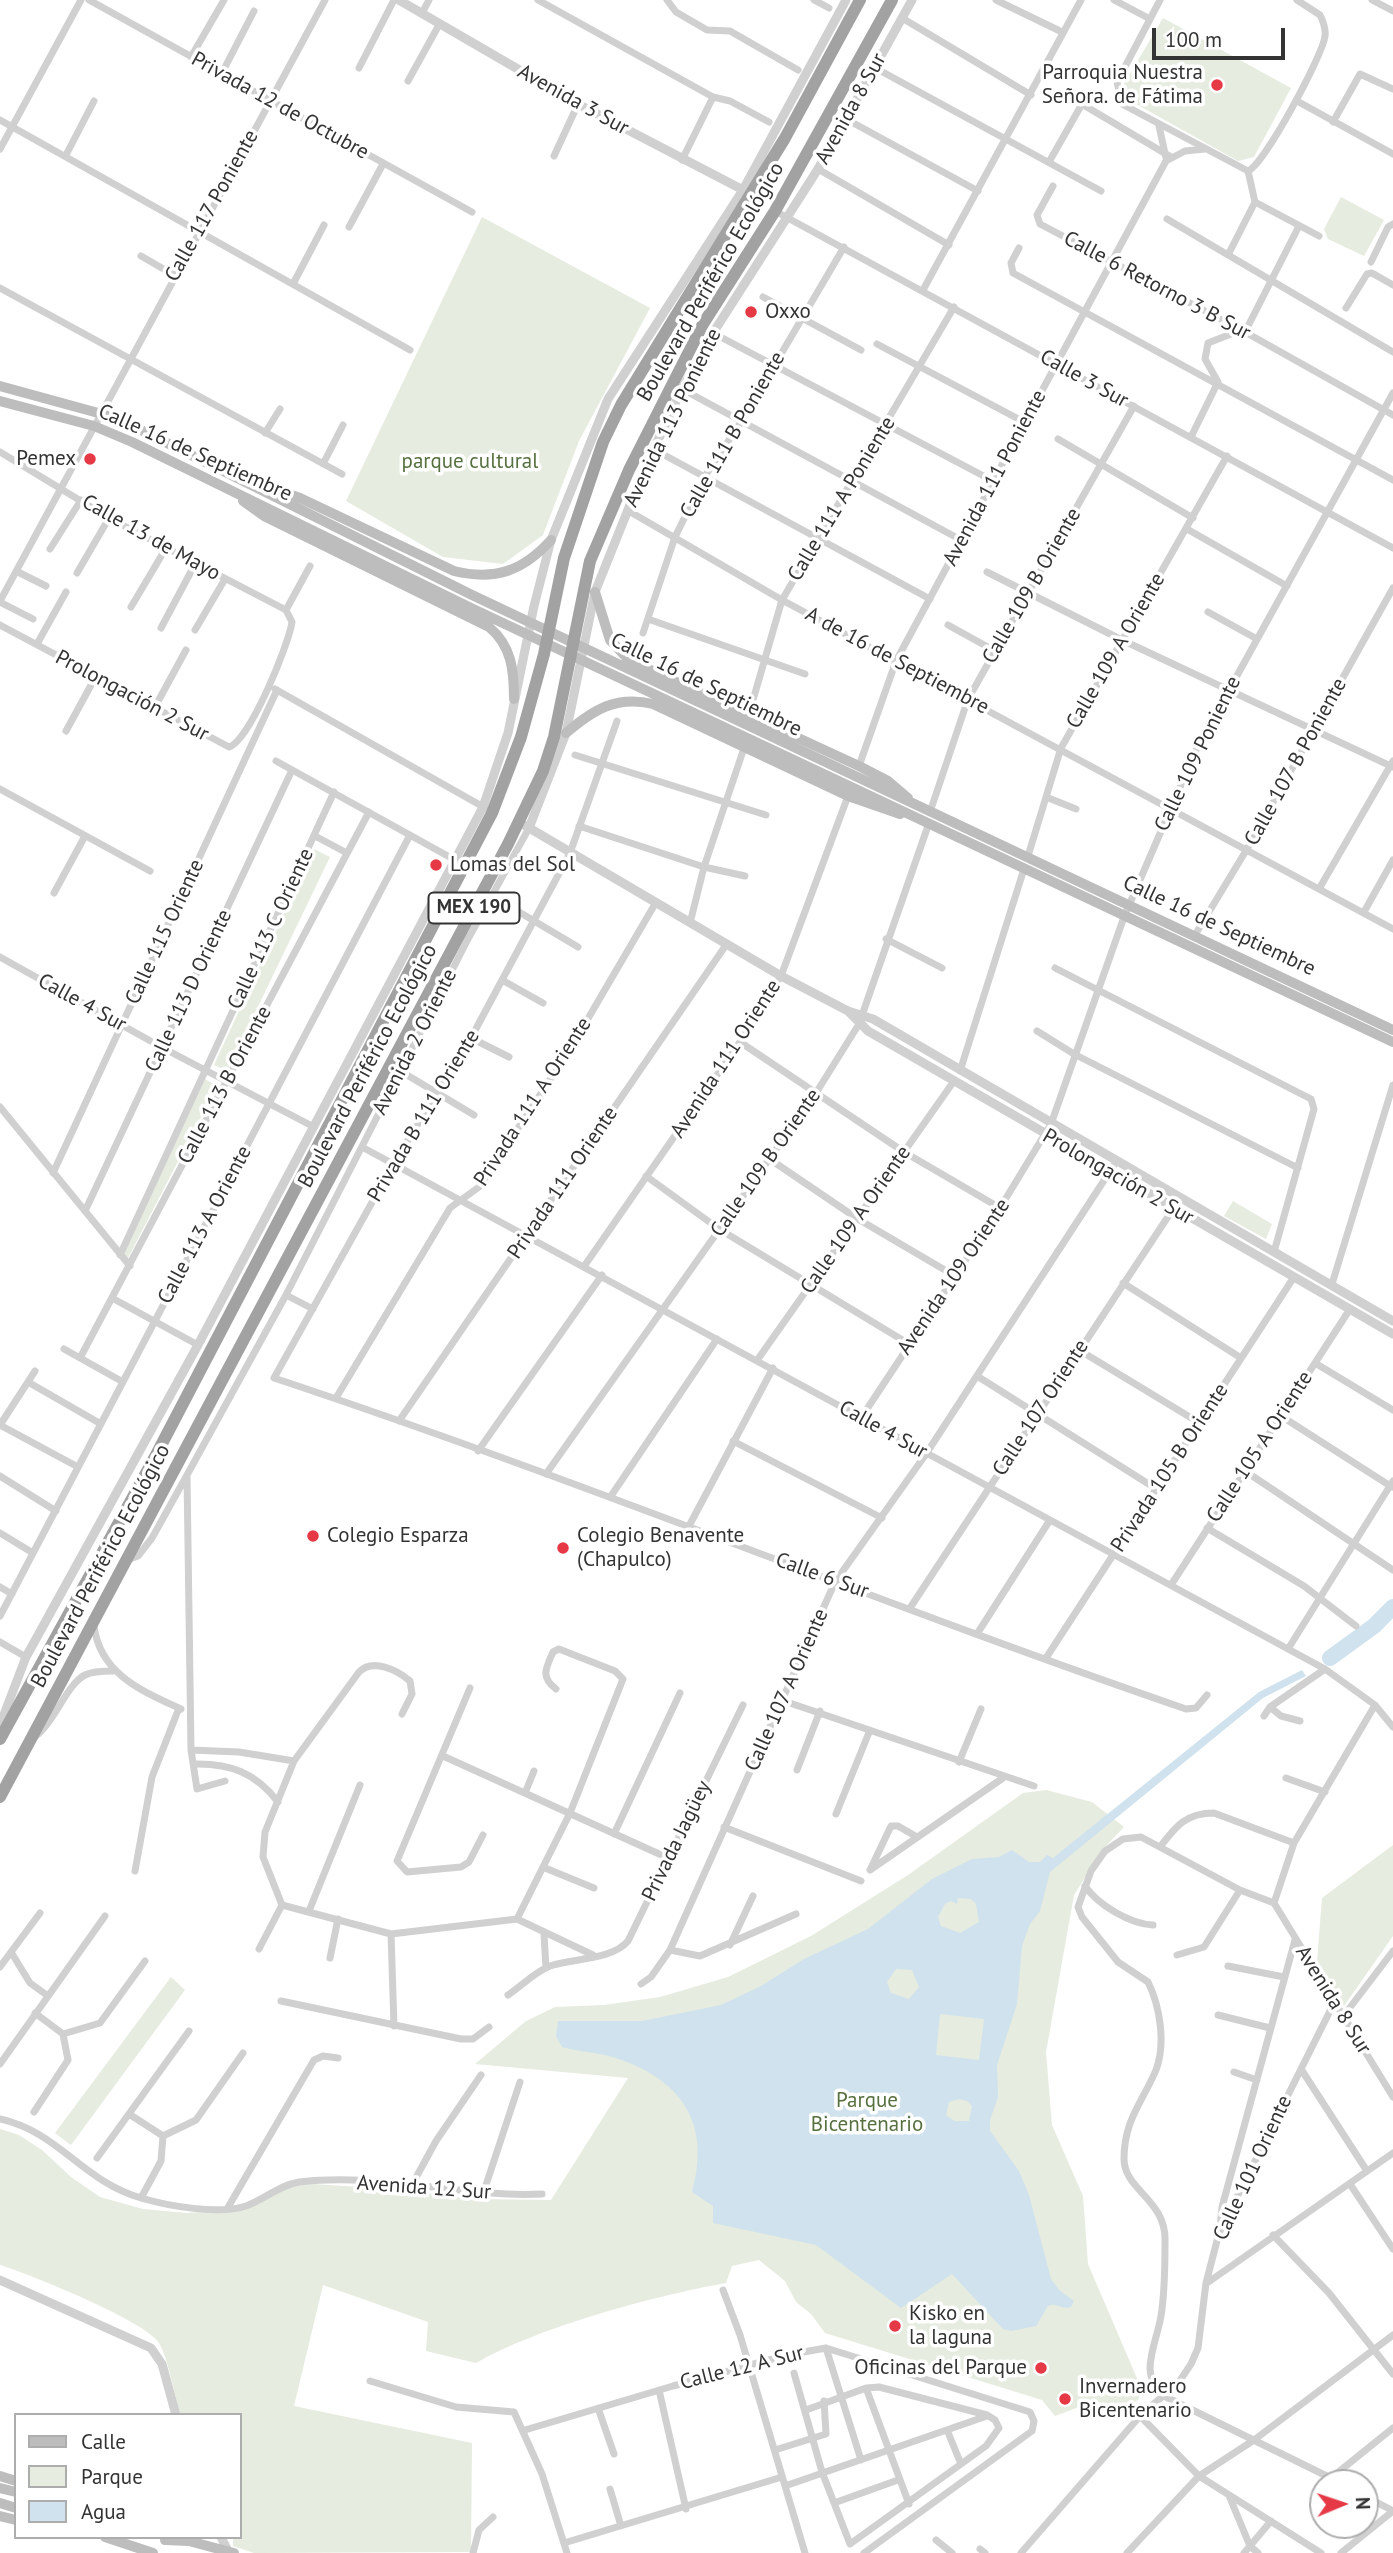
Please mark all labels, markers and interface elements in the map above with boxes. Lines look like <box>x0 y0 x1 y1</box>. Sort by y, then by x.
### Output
scale bar <box>1155 14 1288 58</box>
text: 100 m <box>1165 26 1222 53</box>
street label: Privada 12 de Octubre <box>187 47 373 165</box>
street label: Avenida 8 Sur <box>810 49 892 169</box>
street label: Avenida 3 Sur <box>513 59 633 141</box>
place label: Parroquia Nuestra Señora. de Fátima <box>1042 60 1203 110</box>
marker: Parroquia Nuestra Señora. de Fátima <box>1209 77 1225 93</box>
street label: Calle 117 Poniente <box>160 126 264 286</box>
street label: Boulevard Periférico Ecológico <box>632 158 790 406</box>
street label: Calle 6 Retorno 3 B Sur <box>1059 226 1255 346</box>
place label: Oxxo <box>765 299 811 325</box>
marker: Oxxo <box>743 304 759 320</box>
street label: Avenida 113 Poniente <box>619 325 727 511</box>
street label: Calle 3 Sur <box>1035 344 1133 414</box>
street label: Calle 111 B Poniente <box>675 348 791 522</box>
street label: Avenida 111 Poniente <box>938 386 1052 570</box>
street label: Calle 16 de Septiembre <box>94 399 296 507</box>
street label: Calle 111 A Poniente <box>783 412 901 586</box>
place label: Pemex <box>16 446 76 472</box>
park label: parque cultural <box>402 449 538 475</box>
marker: Pemex <box>82 451 98 467</box>
street label: Calle 13 de Mayo <box>77 490 225 586</box>
street label: Calle 109 B Oriente <box>977 504 1087 668</box>
street label: Calle 109 A Oriente <box>1061 569 1171 733</box>
street label: A de 16 de Septiembre <box>801 602 993 720</box>
street label: Calle 16 de Septiembre <box>606 628 806 742</box>
street label: Prolongación 2 Sur <box>51 645 213 747</box>
street label: Calle 109 Poniente <box>1150 672 1246 836</box>
street label: Calle 107 B Poniente <box>1240 674 1352 850</box>
street label: Calle 113 C Oriente <box>223 844 319 1014</box>
place label: Lomas del Sol <box>450 852 575 878</box>
street label: Calle 115 Oriente <box>120 855 210 1009</box>
marker: Lomas del Sol <box>428 857 444 873</box>
street label: Calle 16 de Septiembre <box>1119 870 1319 982</box>
road number: MEX 190 <box>428 893 520 924</box>
street label: Calle 113 D Oriente <box>140 906 238 1076</box>
street label: Boulevard Periférico Ecológico <box>293 940 443 1192</box>
street label: Avenida 2 Oriente <box>367 965 463 1119</box>
street label: Calle 4 Sur <box>33 968 131 1038</box>
street label: Avenida 111 Oriente <box>666 975 786 1143</box>
street label: Calle 113 B Oriente <box>173 1002 277 1168</box>
street label: Privada 111 A Oriente <box>469 1013 597 1191</box>
street label: Privada B 111 Oriente <box>363 1025 485 1207</box>
street label: Calle 109 B Oriente <box>705 1084 827 1242</box>
street label: Privada 111 Oriente <box>503 1102 623 1264</box>
street label: Prolongación 2 Sur <box>1038 1124 1198 1230</box>
street label: Calle 109 A Oriente <box>795 1141 917 1299</box>
street label: Calle 113 A Oriente <box>153 1142 257 1308</box>
street label: Avenida 109 Oriente <box>892 1194 1016 1360</box>
street label: Calle 107 Oriente <box>988 1335 1094 1481</box>
street label: Calle 105 A Oriente <box>1202 1367 1318 1527</box>
street label: Privada 105 B Oriente <box>1106 1379 1234 1557</box>
street label: Calle 4 Sur <box>834 1395 932 1465</box>
street label: Boulevard Periférico Ecológico <box>26 1440 176 1692</box>
place label: Colegio Esparza <box>327 1523 469 1549</box>
place label: Colegio Benavente (Chapulco) <box>577 1523 744 1573</box>
marker: Colegio Esparza <box>305 1528 321 1544</box>
marker: Colegio Benavente (Chapulco) <box>555 1540 571 1556</box>
street label: Calle 6 Sur <box>772 1548 872 1604</box>
street label: Calle 107 A Oriente <box>740 1605 834 1775</box>
street label: Privada Jagüey <box>637 1777 717 1905</box>
street label: Avenida 8 Sur <box>1290 1941 1376 2059</box>
park label: Parque Bicentenario <box>811 2088 923 2138</box>
street label: Calle 101 Oriente <box>1208 2091 1298 2245</box>
street label: Avenida 12 Sur <box>356 2171 492 2205</box>
place label: Kisko en la laguna <box>909 2301 992 2351</box>
marker: Kisko en la laguna <box>887 2318 903 2334</box>
street label: Calle 12 A Sur <box>678 2340 806 2396</box>
place label: Oficinas del Parque <box>854 2355 1027 2381</box>
marker: Oficinas del Parque <box>1033 2360 1049 2376</box>
place label: Invernadero Bicentenario <box>1079 2374 1192 2424</box>
marker: Invernadero Bicentenario <box>1057 2391 1073 2407</box>
legend <box>14 2413 242 2539</box>
text: Calle <box>81 2428 126 2455</box>
text: Parque <box>81 2463 143 2490</box>
north arrow <box>1309 2469 1379 2539</box>
text: N <box>1351 2497 1375 2510</box>
text: Agua <box>81 2498 126 2525</box>

